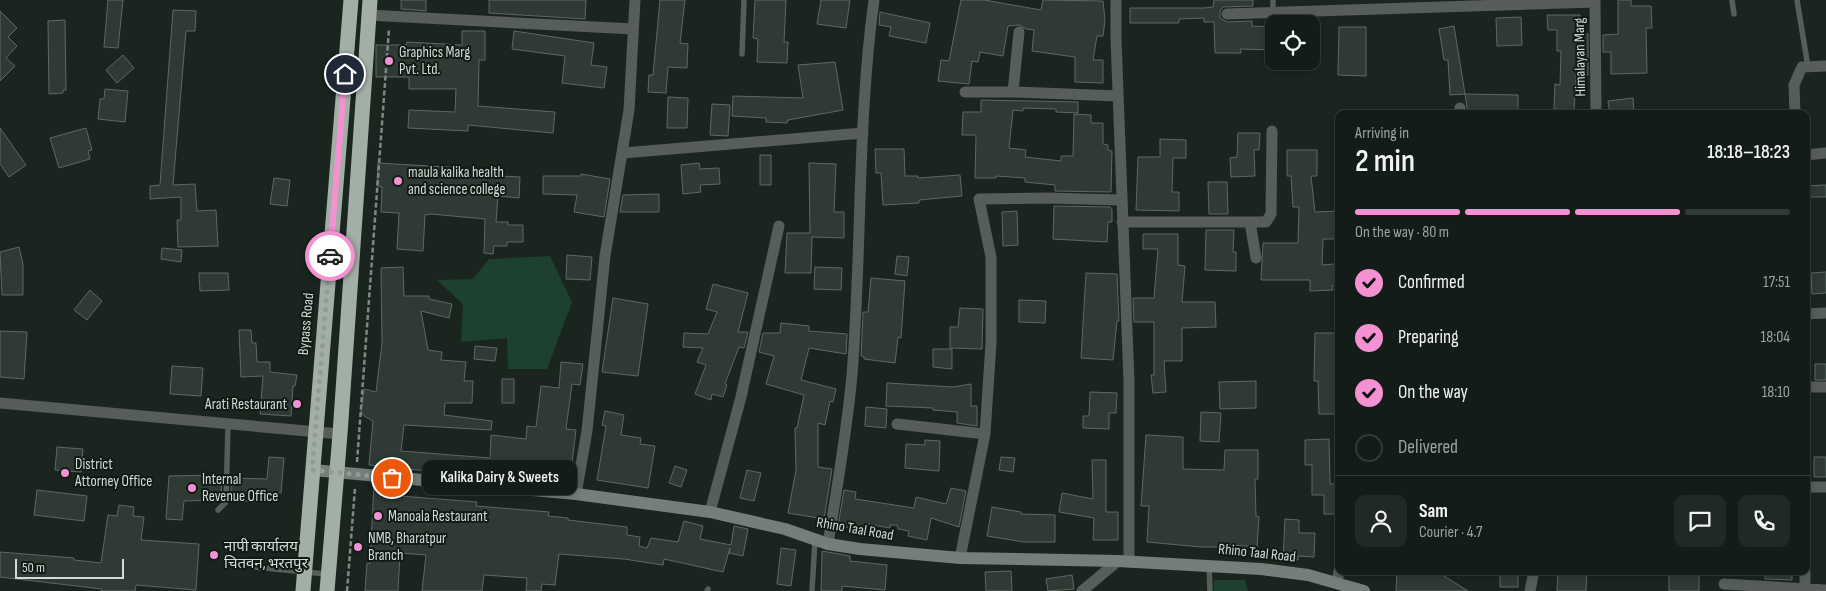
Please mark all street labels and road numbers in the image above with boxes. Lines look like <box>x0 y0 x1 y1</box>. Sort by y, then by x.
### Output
street label: Himalayan Marg <box>1570 17 1590 97</box>
street label: Bypass Road <box>294 292 318 356</box>
street label: Rhino Taal Road <box>815 513 895 545</box>
street label: Rhino Taal Road <box>1217 539 1297 567</box>

